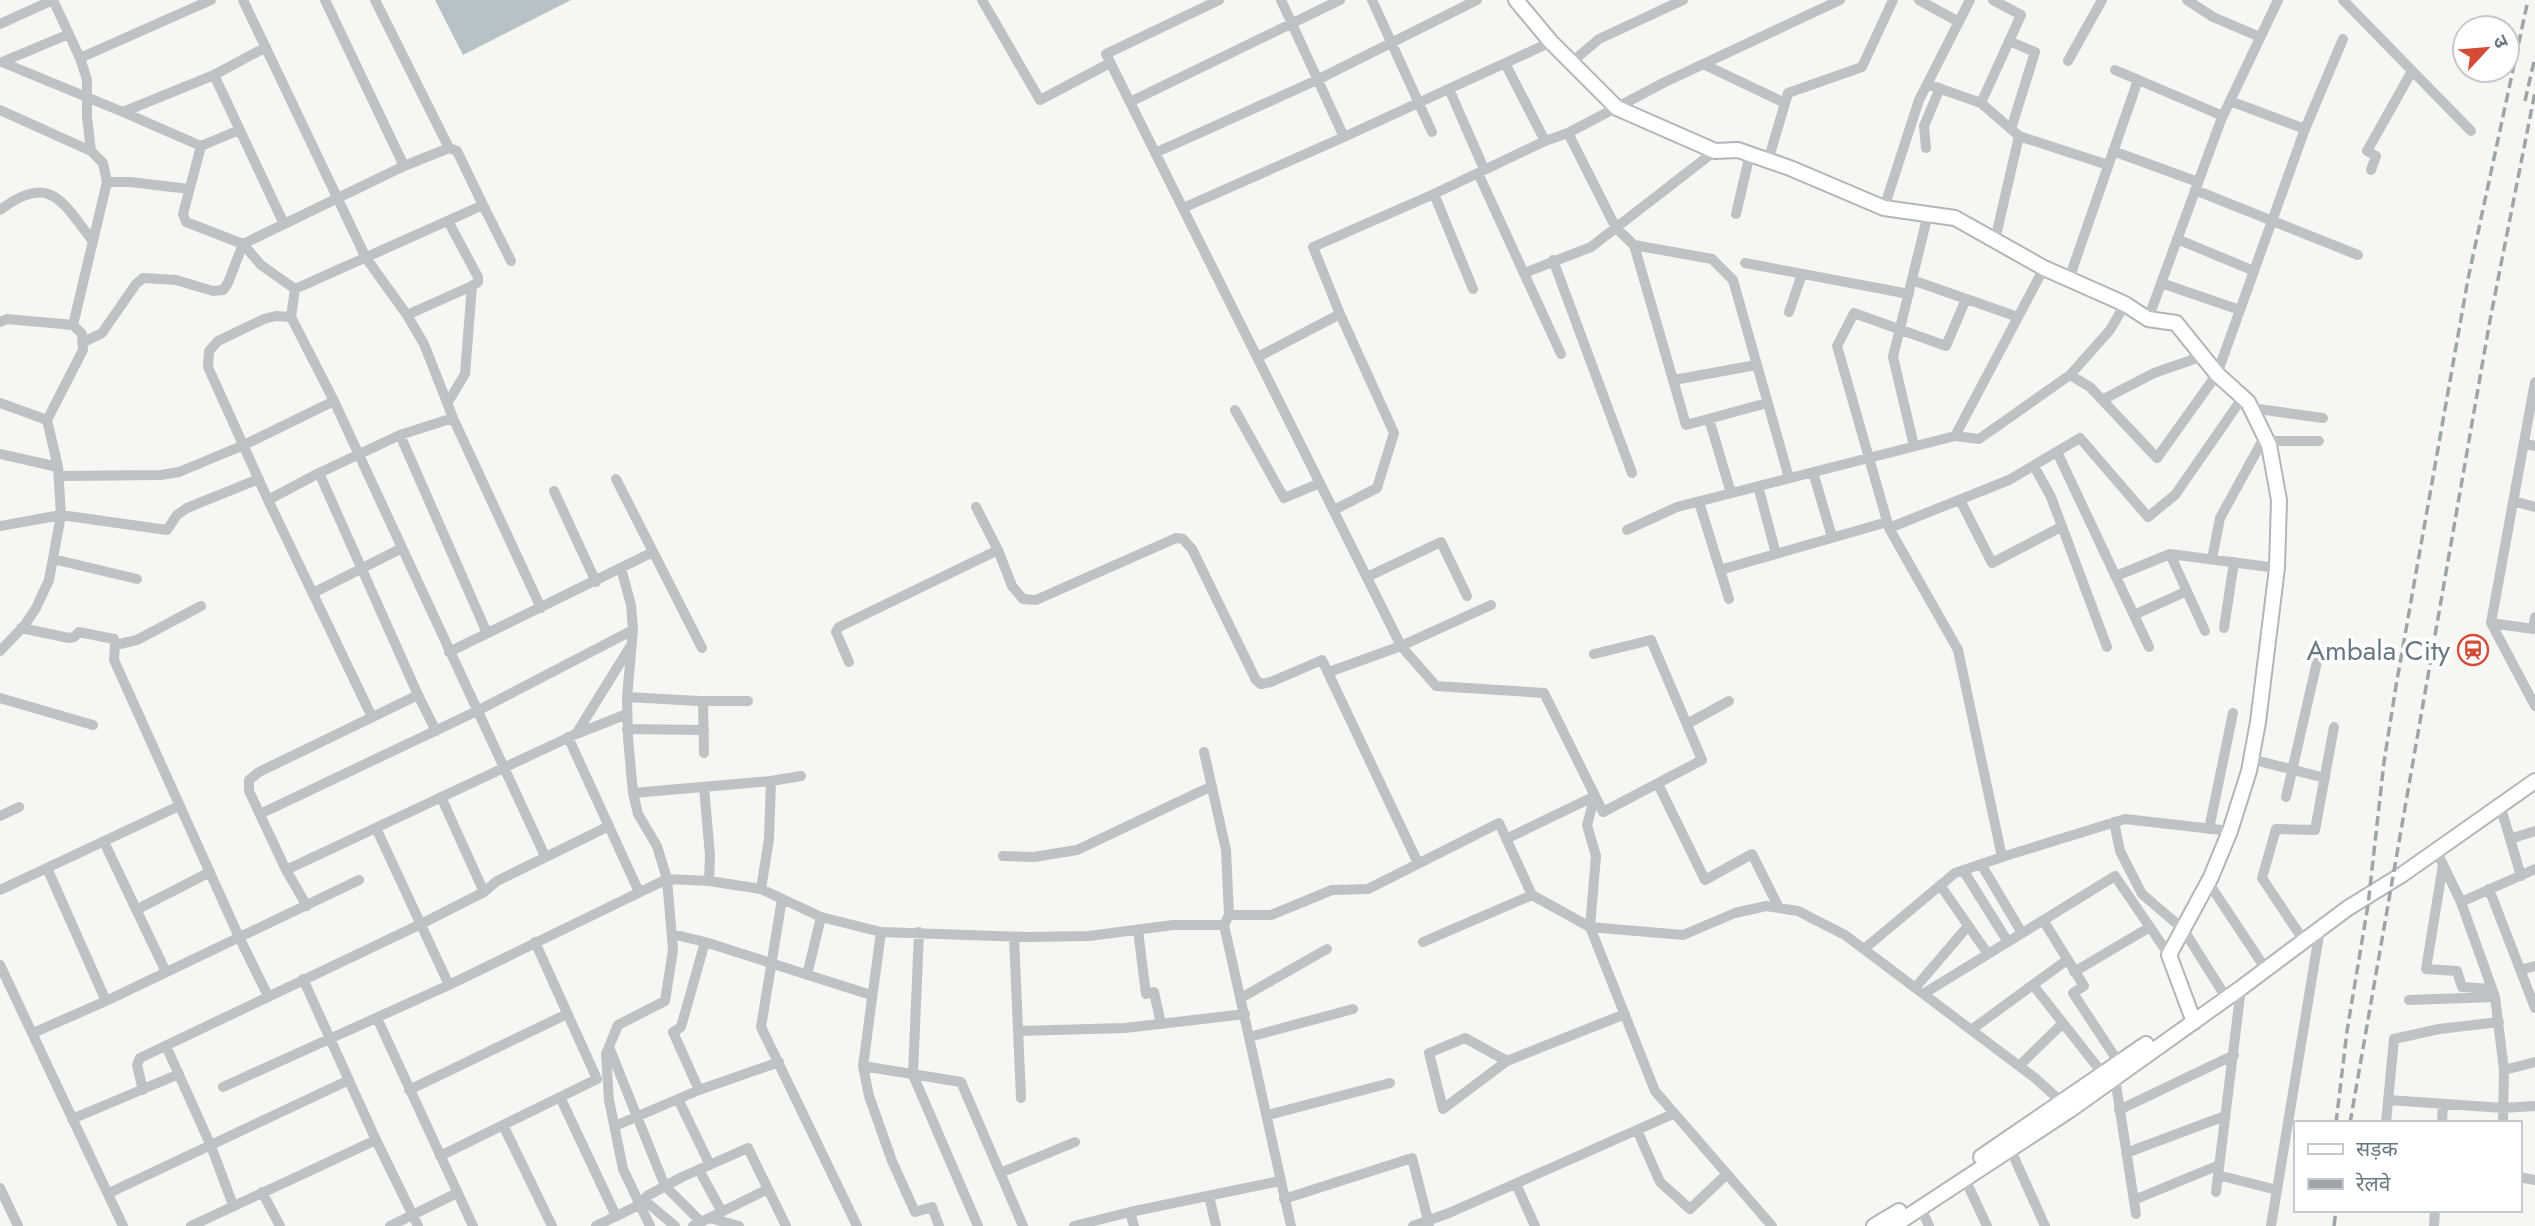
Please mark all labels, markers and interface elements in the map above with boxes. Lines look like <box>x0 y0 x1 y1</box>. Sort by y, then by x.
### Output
north arrow <box>2451 14 2521 84</box>
text: उ <box>2486 31 2516 53</box>
place label: Ambala City <box>2306 630 2451 671</box>
station icon: Ambala City <box>2456 633 2490 667</box>
legend <box>2294 1121 2521 1212</box>
text: सड़क <box>2356 1134 2398 1164</box>
text: रेलवे <box>2355 1169 2391 1199</box>

